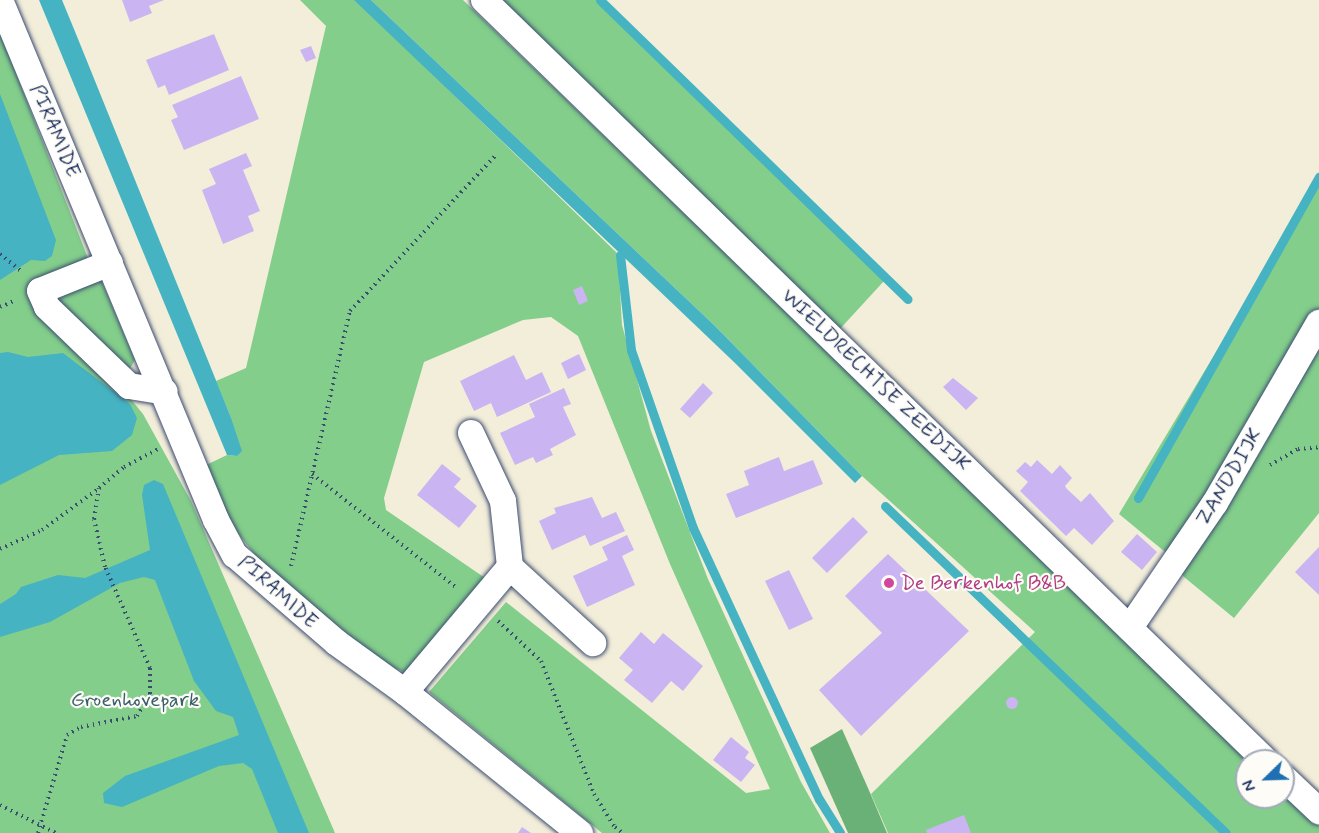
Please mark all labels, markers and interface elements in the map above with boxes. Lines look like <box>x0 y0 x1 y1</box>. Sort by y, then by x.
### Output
street label: PIRAMIDE <box>24 81 86 181</box>
street label: WIELDRECHTSE ZEEDIJK <box>777 284 975 476</box>
street label: ZANDDIJK <box>1190 424 1268 530</box>
street label: PIRAMIDE <box>233 550 323 634</box>
place label: De Berkenhof B&B <box>901 570 1065 596</box>
marker: De Berkenhof B&B <box>882 576 896 590</box>
park label: Groenhovepark <box>71 687 199 713</box>
north arrow <box>1235 749 1295 809</box>
text: N <box>1238 776 1262 794</box>

